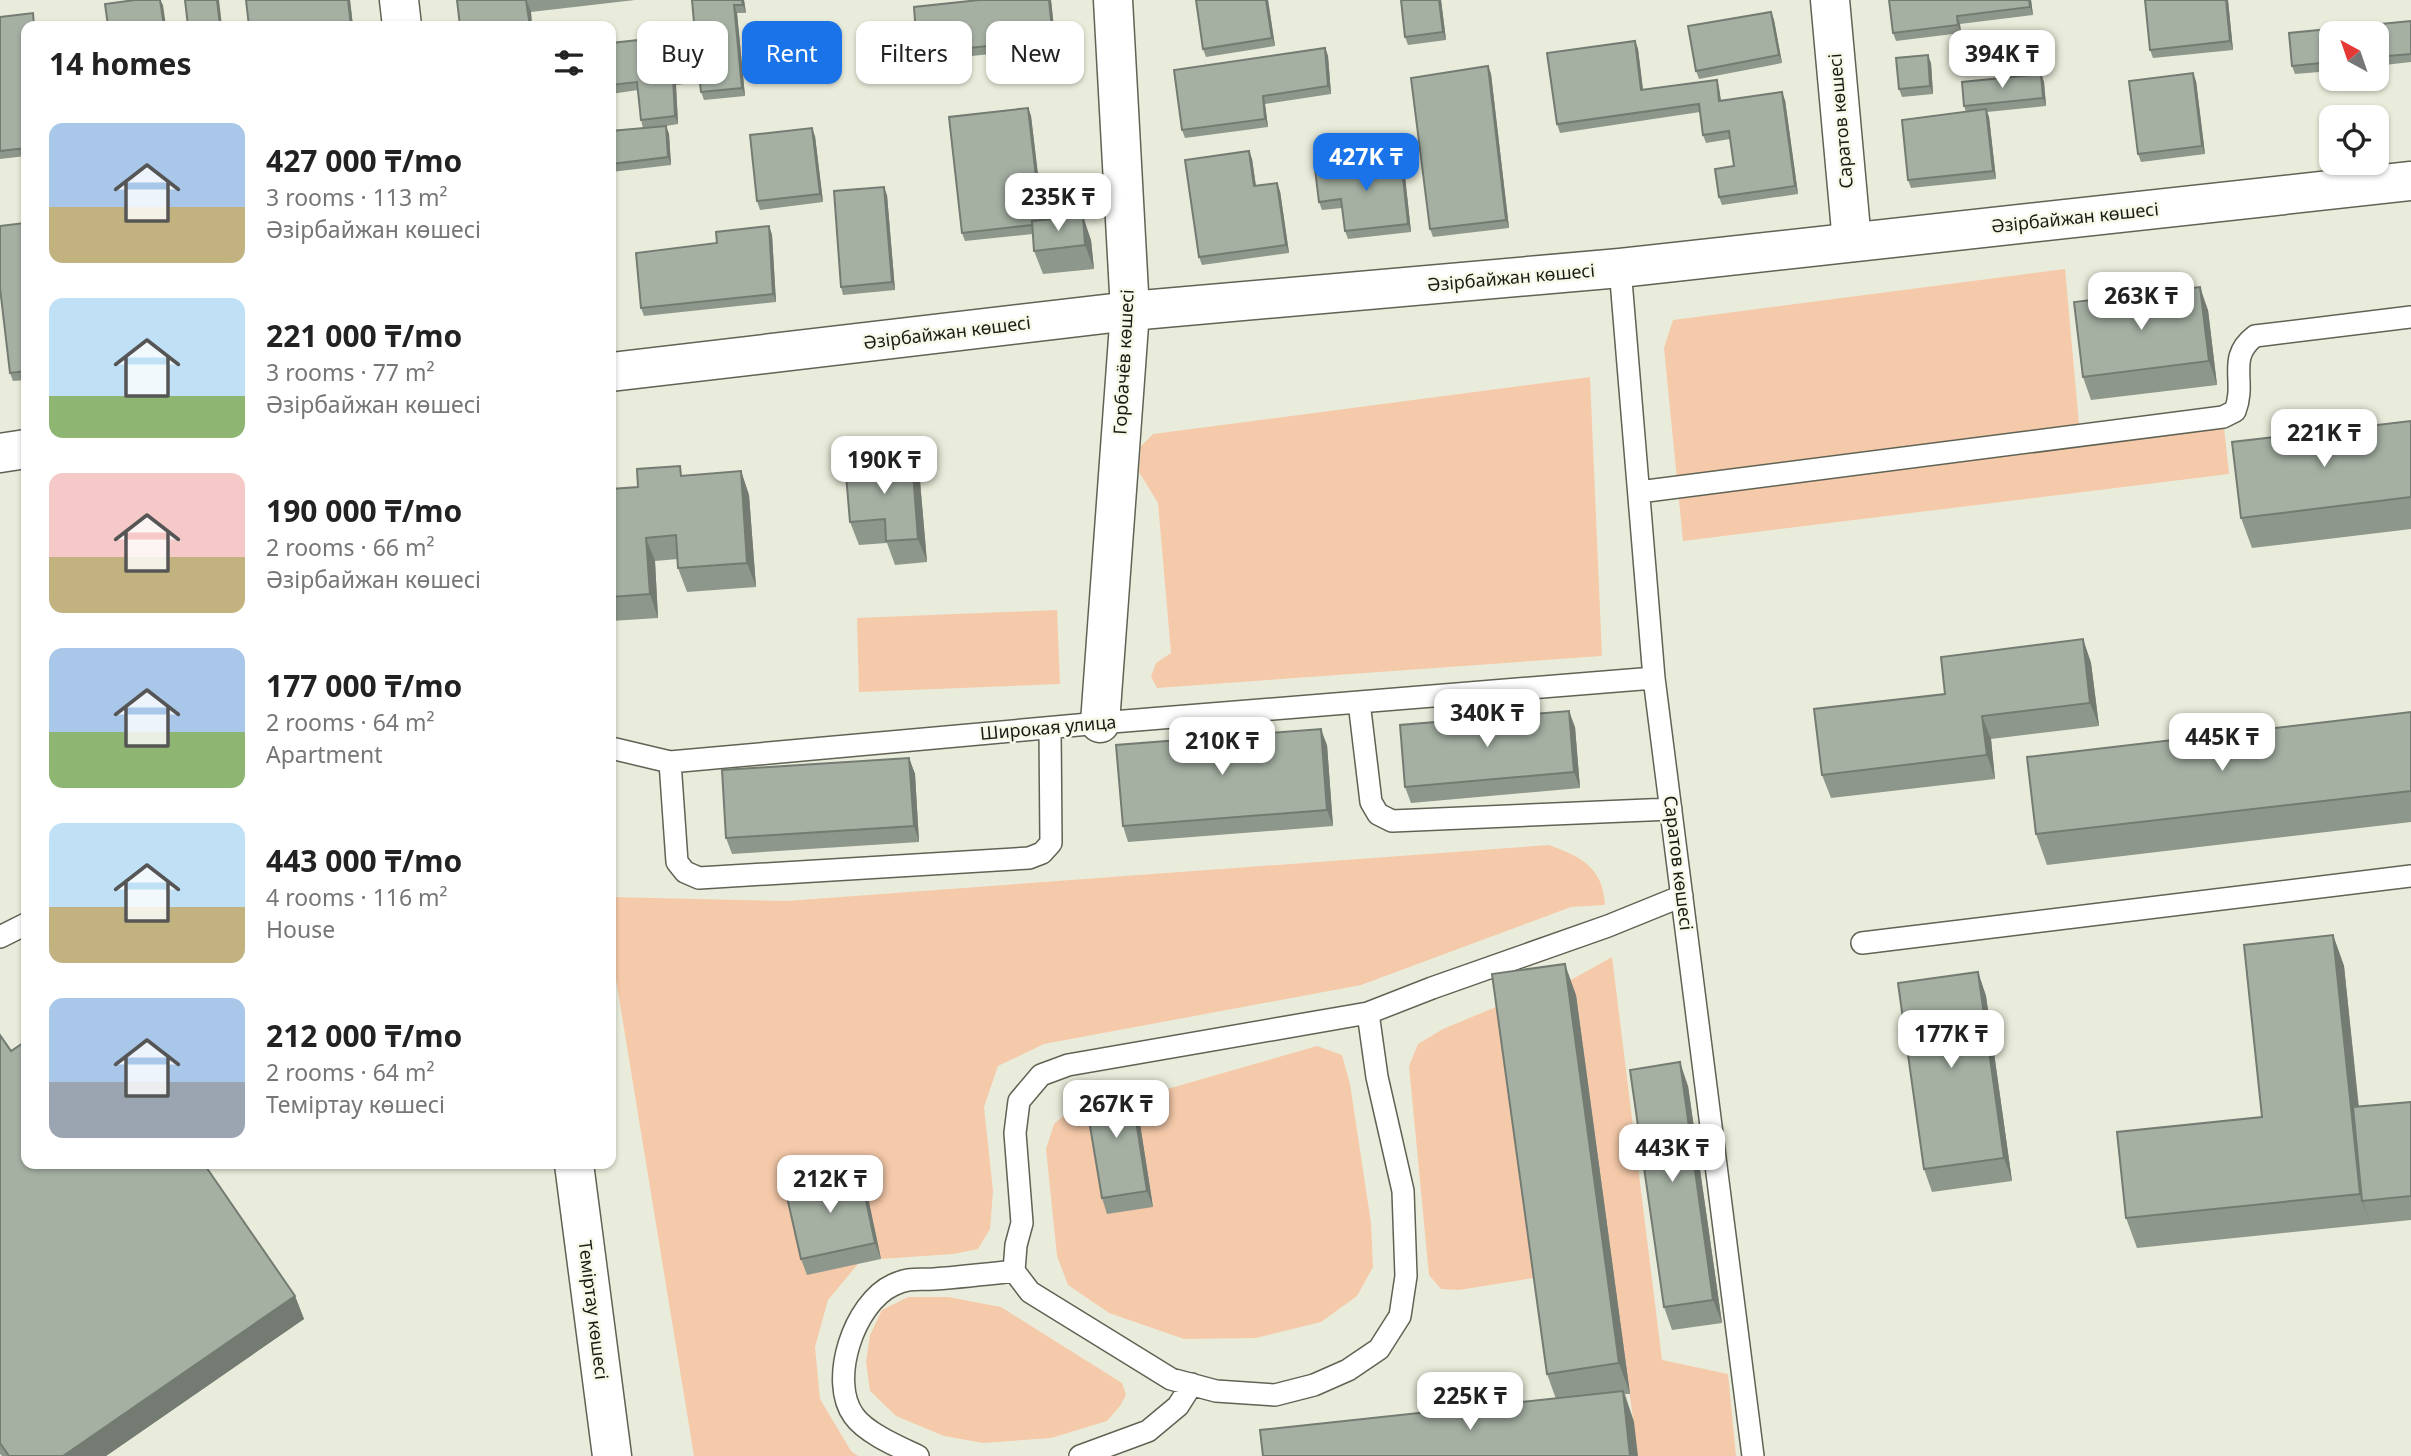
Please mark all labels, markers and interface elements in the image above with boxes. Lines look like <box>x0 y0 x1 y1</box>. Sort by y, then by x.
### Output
chip: Buy <box>637 21 728 84</box>
chip: Rent <box>742 21 842 84</box>
chip: Filters <box>856 21 972 84</box>
chip: New <box>986 21 1084 84</box>
north arrow <box>2319 21 2389 91</box>
map controls <box>2319 21 2389 175</box>
pin: 394K ₸ <box>1945 31 2059 90</box>
text: 394K ₸ <box>1965 37 2039 69</box>
text: 14 homes <box>49 43 192 84</box>
icon: filters <box>550 44 588 82</box>
street label: Саратов көшесі <box>1822 52 1858 190</box>
button: locate <box>2319 105 2389 175</box>
pin: 427K ₸ <box>1309 134 1423 193</box>
text: 427 000 ₸/mo <box>266 140 462 181</box>
text: 427K ₸ <box>1329 140 1403 172</box>
icon: home <box>105 151 189 235</box>
pin: 235K ₸ <box>1001 174 1115 233</box>
text: 235K ₸ <box>1021 180 1095 212</box>
text: 3 rooms · 113 m² <box>266 181 448 213</box>
street label: Әзірбайжан көшесі <box>1990 196 2160 238</box>
text: Әзірбайжан көшесі <box>266 213 481 245</box>
street label: Әзірбайжан көшесі <box>1426 258 1596 296</box>
pin: 263K ₸ <box>2084 272 2198 332</box>
text: 263K ₸ <box>2104 279 2178 311</box>
street label: Горбачёв көшесі <box>1107 289 1139 435</box>
street label: Әзірбайжан көшесі <box>862 310 1032 354</box>
text: 221 000 ₸/mo <box>266 315 462 356</box>
icon: home <box>105 326 189 410</box>
text: 3 rooms · 77 m² <box>266 356 435 388</box>
text: Әзірбайжан көшесі <box>266 388 481 420</box>
pin: 221K ₸ <box>2267 410 2381 469</box>
text: 221K ₸ <box>2287 416 2361 448</box>
pin: 190K ₸ <box>827 436 941 496</box>
text: 190K ₸ <box>847 443 921 475</box>
text: 190 000 ₸/mo <box>266 490 462 531</box>
icon: home <box>105 501 189 585</box>
text: 2 rooms · 66 m² <box>266 531 435 563</box>
text: Әзірбайжан көшесі <box>266 563 481 595</box>
text: 177 000 ₸/mo <box>266 665 462 706</box>
icon: home <box>105 676 189 760</box>
pin: 340K ₸ <box>1430 690 1544 749</box>
text: 340K ₸ <box>1450 696 1524 728</box>
text: 2 rooms · 64 m² <box>266 706 435 738</box>
street label: Широкая улица <box>979 709 1117 745</box>
pin: 445K ₸ <box>2165 714 2279 773</box>
pin: 210K ₸ <box>1165 718 1279 777</box>
text: 445K ₸ <box>2185 720 2259 752</box>
text: 210K ₸ <box>1185 724 1259 756</box>
text: Apartment <box>266 738 383 770</box>
street label: Саратов көшесі <box>1659 794 1699 932</box>
text: 443 000 ₸/mo <box>266 840 462 881</box>
icon: home <box>105 851 189 935</box>
text: 4 rooms · 116 m² <box>266 881 448 913</box>
text: House <box>266 913 335 945</box>
pin: 177K ₸ <box>1894 1010 2008 1070</box>
text: 212 000 ₸/mo <box>266 1015 462 1056</box>
text: 177K ₸ <box>1914 1017 1988 1049</box>
icon: home <box>105 1026 189 1110</box>
text: 2 rooms · 64 m² <box>266 1056 435 1088</box>
pin: 267K ₸ <box>1059 1080 1173 1140</box>
text: 267K ₸ <box>1079 1087 1153 1119</box>
text: Теміртау көшесі <box>266 1088 445 1120</box>
pin: 443K ₸ <box>1615 1124 1729 1184</box>
text: 443K ₸ <box>1635 1131 1709 1163</box>
pin: 212K ₸ <box>773 1156 887 1215</box>
text: 212K ₸ <box>793 1162 867 1194</box>
street label: Теміртау көшесі <box>574 1239 614 1381</box>
pin: 225K ₸ <box>1413 1372 1527 1432</box>
text: 225K ₸ <box>1433 1379 1507 1411</box>

